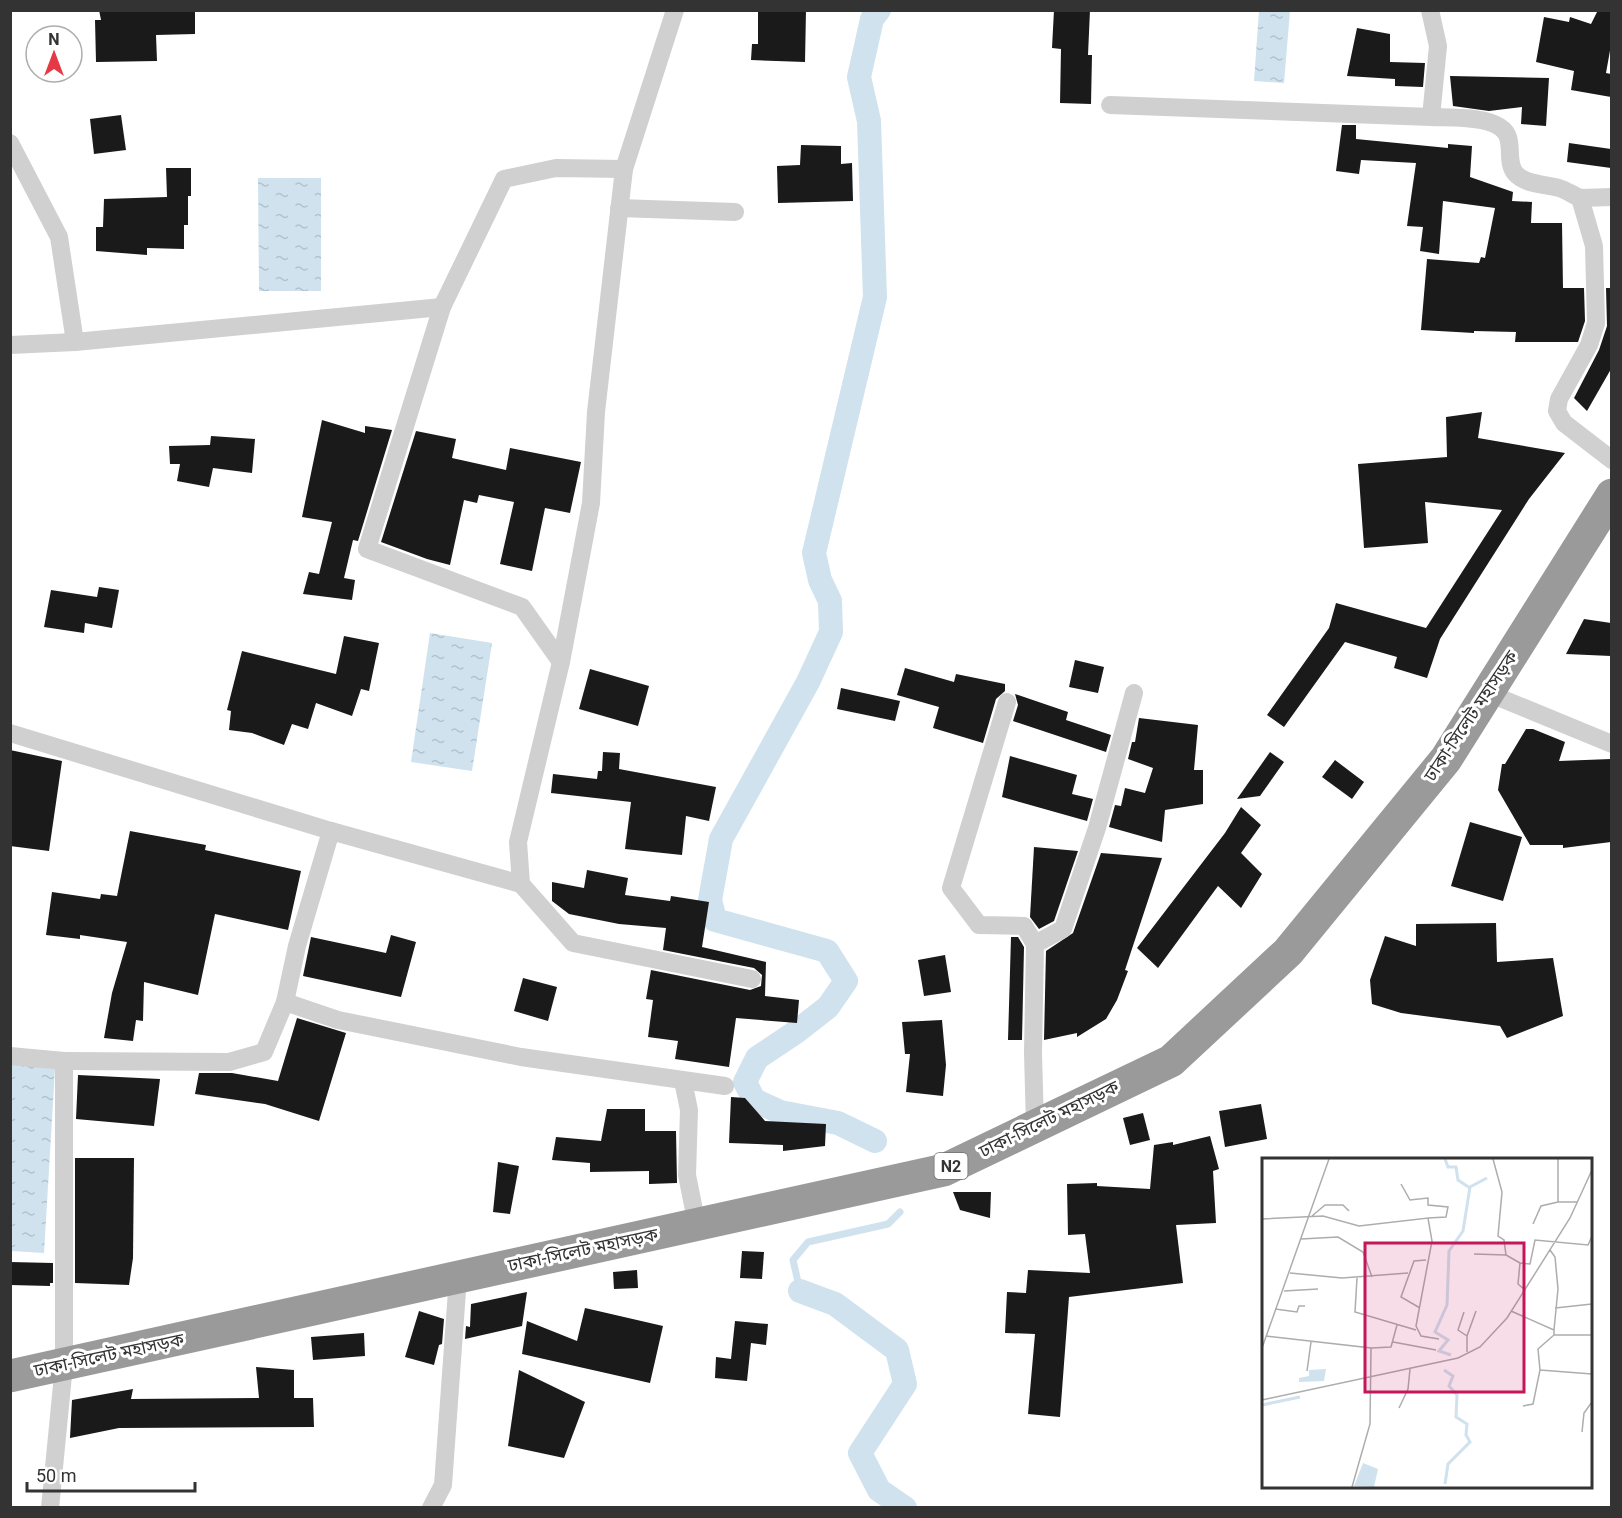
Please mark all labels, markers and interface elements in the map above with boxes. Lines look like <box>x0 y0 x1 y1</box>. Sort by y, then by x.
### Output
north arrow <box>24 24 84 84</box>
text: N <box>48 30 60 49</box>
street label: ঢাকা-সিলেট মহাসড়ক <box>1419 646 1522 786</box>
street label: ঢাকা-সিলেট মহাসড়ক <box>975 1075 1123 1162</box>
road number: N2 <box>934 1153 968 1179</box>
inset map <box>1262 1158 1592 1488</box>
street label: ঢাকা-সিলেট মহাসড়ক <box>505 1223 660 1276</box>
street label: ঢাকা-সিলেট মহাসড়ক <box>31 1328 186 1381</box>
scale bar <box>27 1455 195 1493</box>
text: 50 m <box>36 1465 76 1486</box>

